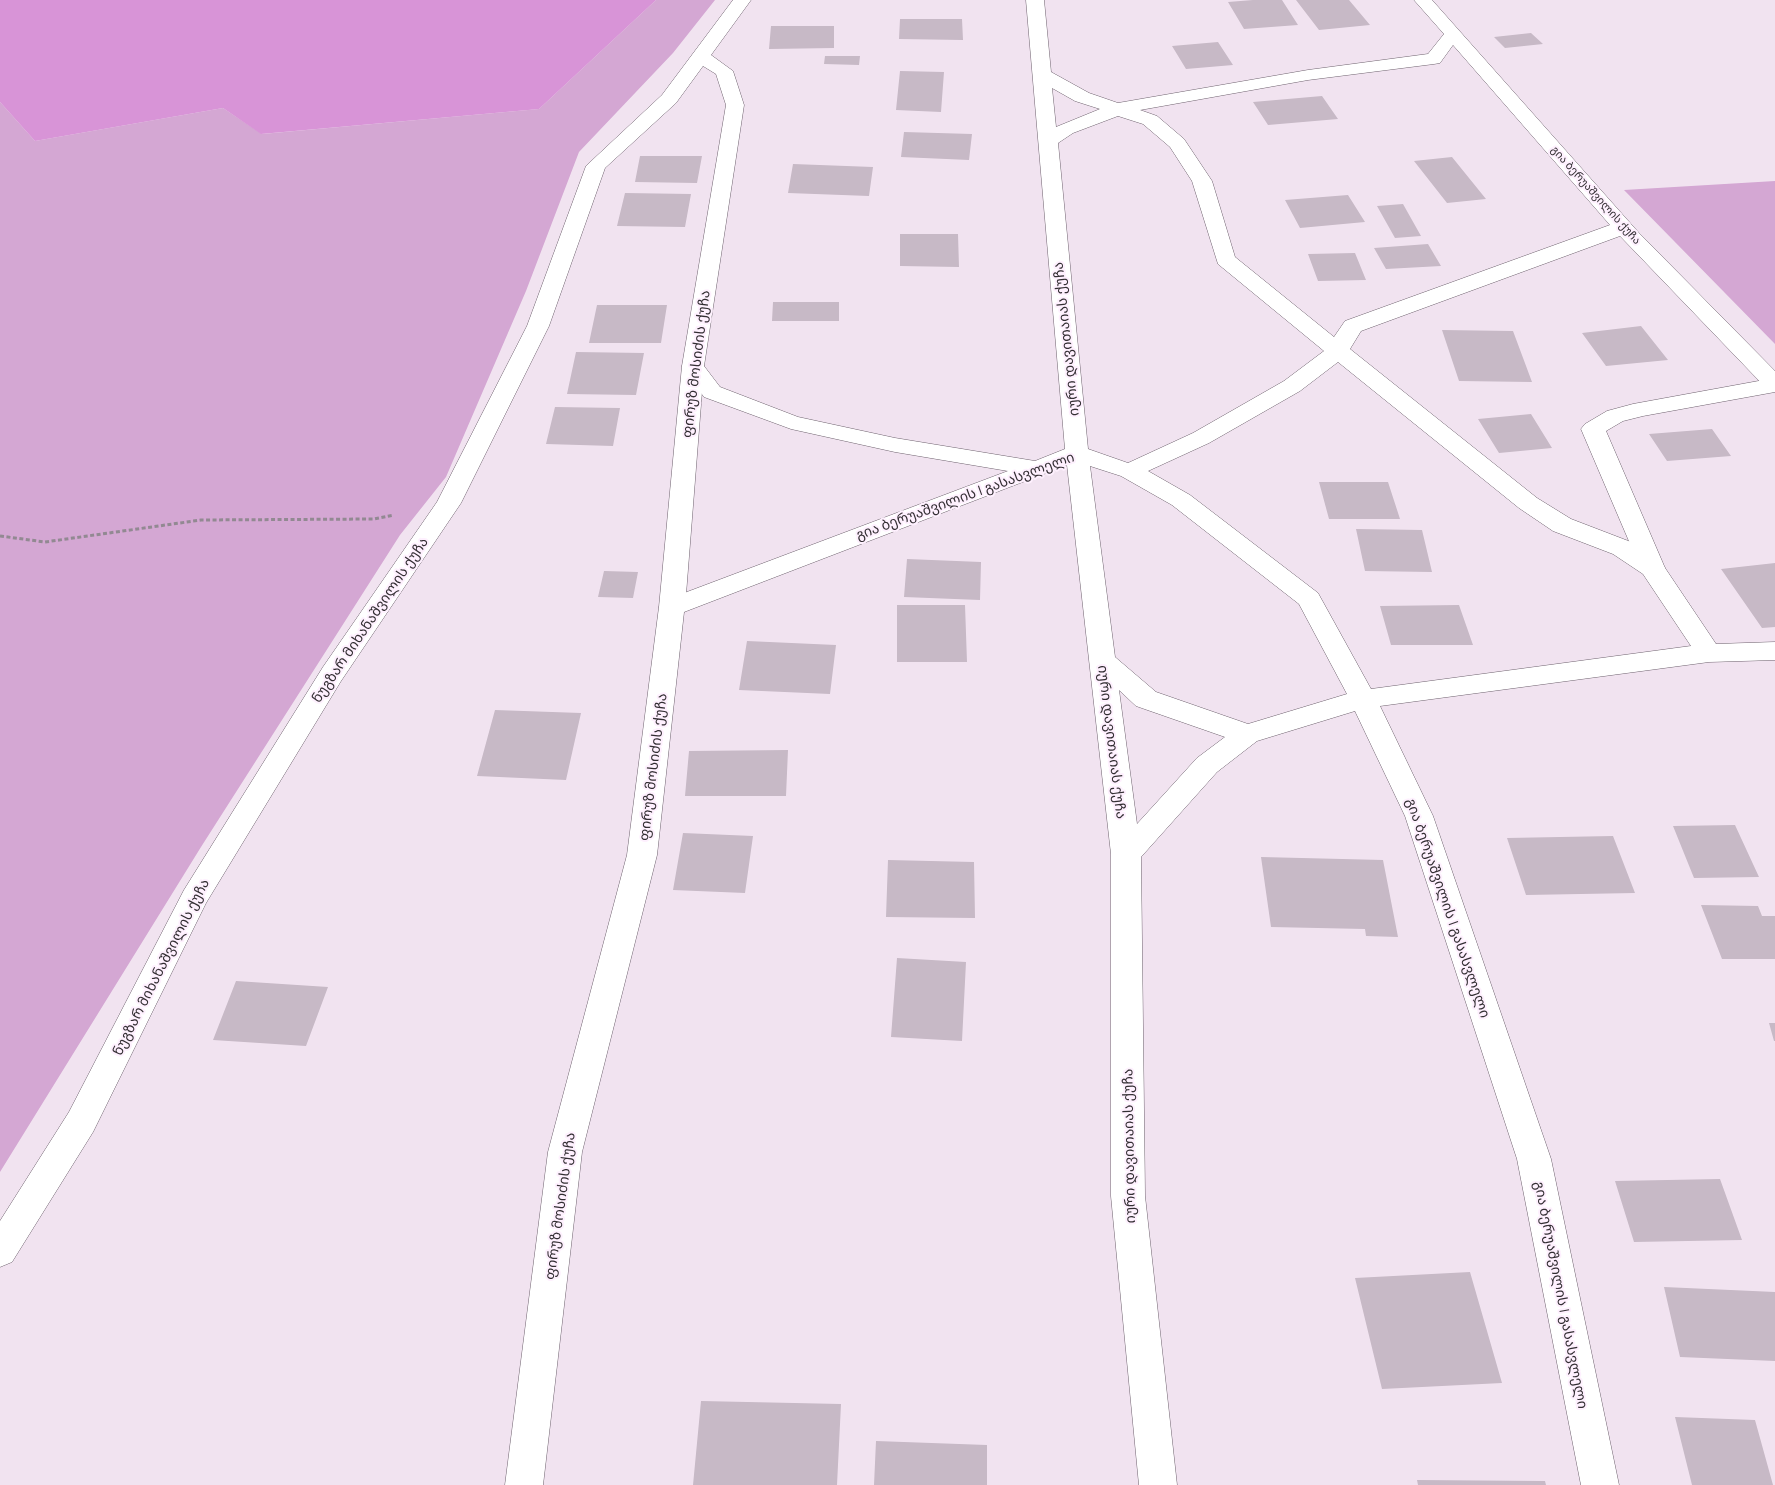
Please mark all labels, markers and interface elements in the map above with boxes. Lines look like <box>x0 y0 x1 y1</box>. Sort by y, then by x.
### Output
street label: გია ბერუაშვილის ქუჩა <box>1548 143 1644 247</box>
street label: იური დავითაიას ქუჩა <box>1050 261 1082 417</box>
street label: ფირუზ მოსიძის ქუჩა <box>679 289 713 439</box>
street label: გია ბერუაშვილის I გასასვლელი <box>853 449 1077 543</box>
street label: ნუგზარ მიხანაშვილის ქუჩა <box>308 534 432 706</box>
street label: იური დავითაიას ქუჩა <box>1094 664 1130 820</box>
street label: ფირუზ მოსიძის ქუჩა <box>636 692 670 842</box>
street label: გია ბერუაშვილის I გასასვლელი <box>1402 796 1494 1020</box>
street label: ნუგზარ მიხანაშვილის ქუჩა <box>109 876 213 1058</box>
street label: იური დავითაიას ქუჩა <box>1119 1069 1139 1223</box>
street label: ფირუზ მოსიძის ქუჩა <box>541 1131 579 1281</box>
street label: გია ბერუაშვილის I გასასვლელი <box>1531 1180 1591 1410</box>

